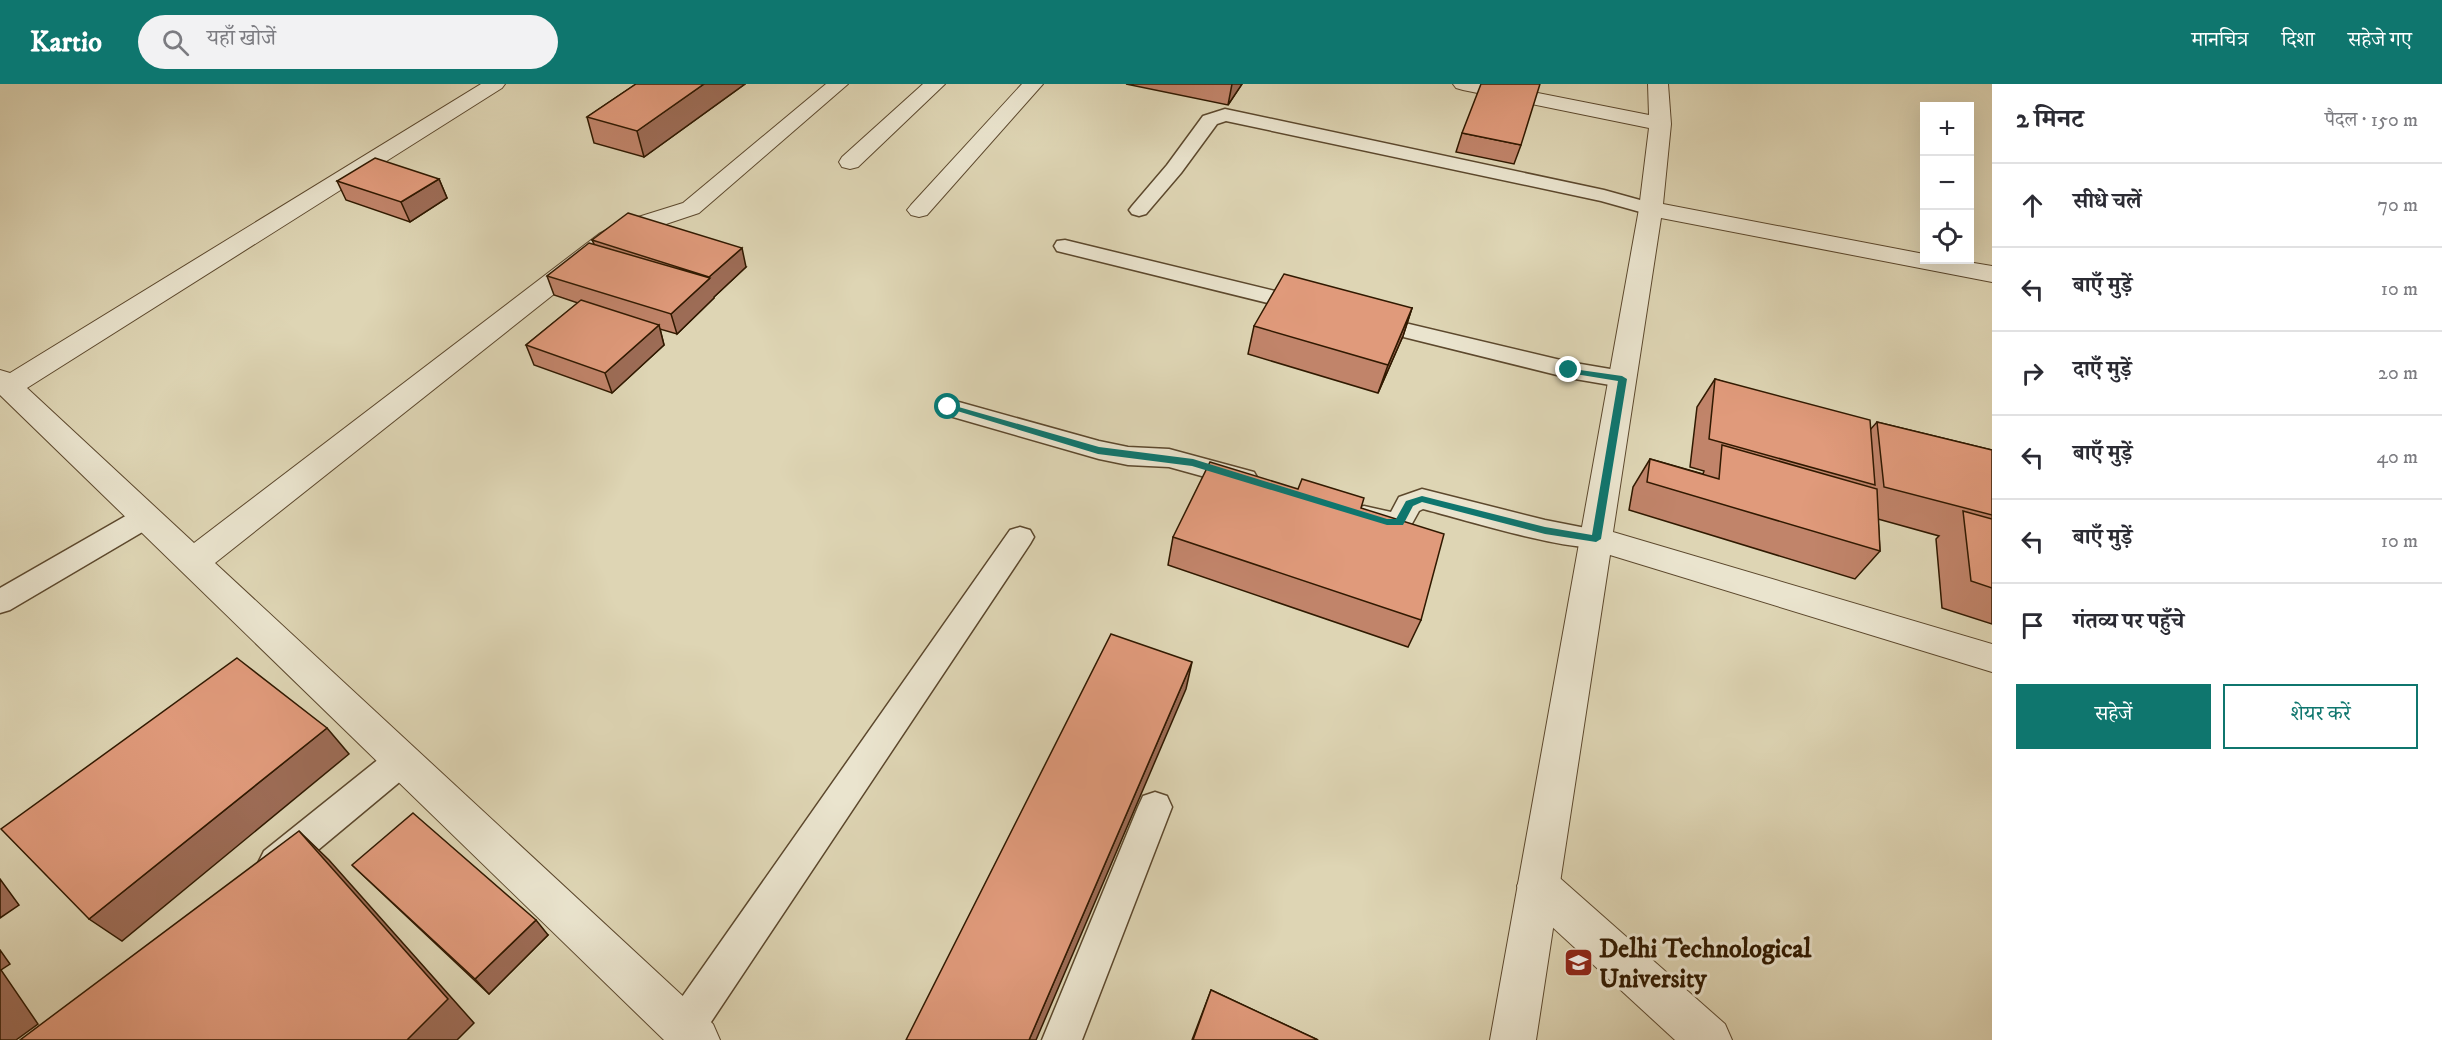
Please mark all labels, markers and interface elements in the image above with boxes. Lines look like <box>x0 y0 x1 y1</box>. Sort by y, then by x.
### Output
search box <box>138 15 558 69</box>
text: Kartio <box>30 25 102 60</box>
text: यहाँ खोजें <box>207 25 276 52</box>
icon: search <box>159 26 192 59</box>
text: मानचित्र <box>2191 27 2248 53</box>
text: दिशा <box>2281 27 2315 53</box>
text: सहेजे गए <box>2348 27 2412 53</box>
map controls <box>1920 102 1974 264</box>
button: + <box>1920 102 1974 156</box>
text: 2 मिनट <box>2016 103 2084 136</box>
text: पैदल · 150 m <box>2325 108 2418 133</box>
button: − <box>1920 156 1974 210</box>
text: सीधे चलें <box>2073 188 2142 215</box>
icon: ahead <box>2016 189 2049 222</box>
text: 70 m <box>2377 193 2418 218</box>
button: locate <box>1920 210 1974 264</box>
text: बाएँ मुड़ें <box>2073 272 2132 299</box>
icon: left <box>2016 273 2049 306</box>
text: 10 m <box>2381 277 2418 302</box>
route end <box>1555 356 1581 382</box>
text: दाएँ मुड़ें <box>2073 356 2132 383</box>
icon: right <box>2016 357 2049 390</box>
text: 20 m <box>2378 361 2418 386</box>
route start <box>934 393 960 419</box>
text: बाएँ मुड़ें <box>2073 440 2132 467</box>
icon: left <box>2016 441 2049 474</box>
text: 40 m <box>2376 445 2418 470</box>
text: बाएँ मुड़ें <box>2073 524 2132 551</box>
icon: left <box>2016 525 2049 558</box>
text: 10 m <box>2381 529 2418 554</box>
text: गंतव्य पर पहुँचे <box>2073 608 2184 635</box>
icon: arrive <box>2016 609 2049 642</box>
button: सहेजें <box>2016 684 2211 749</box>
button: शेयर करें <box>2223 684 2418 749</box>
place label: Delhi Technological University <box>1599 933 1813 996</box>
school or university icon: Delhi Technological University <box>1562 947 1594 979</box>

